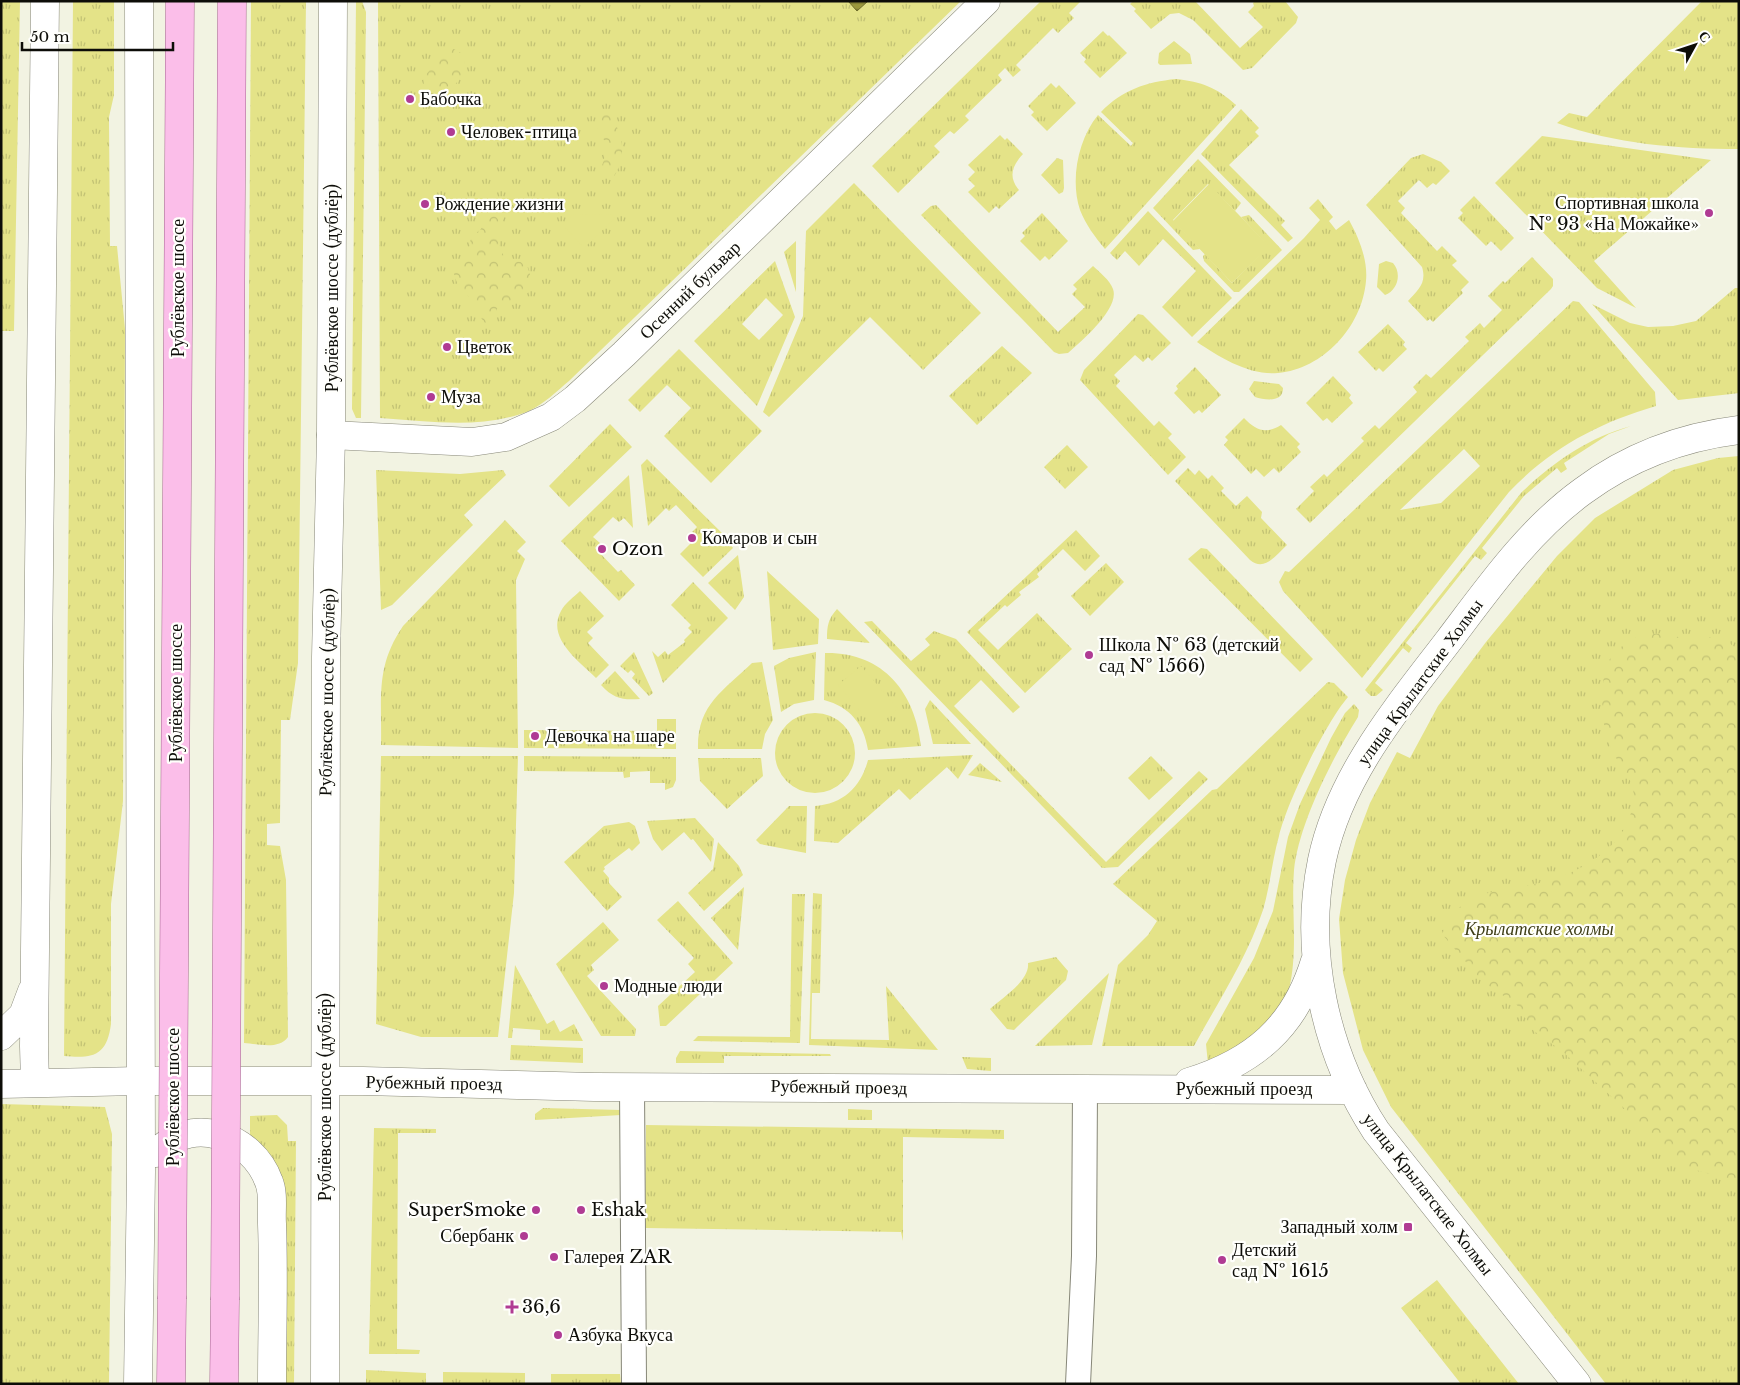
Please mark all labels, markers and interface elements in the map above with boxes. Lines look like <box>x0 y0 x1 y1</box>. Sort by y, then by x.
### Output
scale bar <box>22 20 174 52</box>
north arrow <box>1670 20 1720 70</box>
text: 50 m <box>30 27 70 46</box>
text: С <box>1695 27 1715 46</box>
place label: Бабочка <box>420 88 482 110</box>
marker: Бабочка <box>404 93 416 105</box>
place label: Человек-птица <box>461 121 577 143</box>
marker: Человек-птица <box>445 126 457 138</box>
street label: Рублёвское шоссе (дублёр) <box>321 184 343 392</box>
place label: Спортивная школа № 93 «На Можайке» <box>1529 192 1699 235</box>
place label: Рождение жизни <box>435 193 564 215</box>
marker: Рождение жизни <box>419 198 431 210</box>
marker: Спортивная школа № 93 «На Можайке» <box>1703 207 1715 219</box>
street label: Рублёвское шоссе <box>167 219 189 357</box>
street label: Осенний бульвар <box>635 236 745 344</box>
place label: Цветок <box>457 336 512 358</box>
marker: Цветок <box>441 341 453 353</box>
place label: Муза <box>441 386 481 408</box>
marker: Муза <box>425 391 437 403</box>
place label: Комаров и сын <box>702 527 818 549</box>
marker: Комаров и сын <box>686 532 698 544</box>
place label: Ozon <box>612 538 663 560</box>
marker: Ozon <box>596 543 608 555</box>
street label: Рублёвское шоссе (дублёр) <box>314 588 340 796</box>
street label: улица Крылатские Холмы <box>1352 595 1488 769</box>
street label: Рублёвское шоссе <box>165 624 187 762</box>
place label: Школа № 63 (детский сад № 1566) <box>1099 634 1280 677</box>
marker: Школа № 63 (детский сад № 1566) <box>1083 649 1095 661</box>
place label: Девочка на шаре <box>545 725 675 747</box>
marker: Девочка на шаре <box>529 730 541 742</box>
park label: Крылатские холмы <box>1463 918 1614 940</box>
place label: Модные люди <box>614 975 723 997</box>
marker: Модные люди <box>598 980 610 992</box>
street label: Рублёвское шоссе (дублёр) <box>314 993 336 1201</box>
street label: Рублёвское шоссе <box>162 1028 184 1166</box>
street label: Рубежный проезд <box>365 1071 503 1095</box>
street label: Рубежный проезд <box>770 1075 908 1099</box>
street label: Рубежный проезд <box>1176 1078 1312 1100</box>
street label: улица Крылатские Холмы <box>1358 1108 1498 1280</box>
place label: SuperSmoke <box>408 1199 526 1221</box>
place label: Eshak <box>591 1199 646 1221</box>
marker: SuperSmoke <box>530 1204 542 1216</box>
marker: Eshak <box>575 1204 587 1216</box>
place label: Западный холм <box>1280 1216 1398 1238</box>
marker: Западный холм <box>1402 1221 1414 1233</box>
place label: Сбербанк <box>440 1225 514 1247</box>
marker: Сбербанк <box>518 1230 530 1242</box>
place label: Детский сад № 1615 <box>1232 1239 1329 1282</box>
place label: Галерея ZAR <box>564 1246 672 1268</box>
marker: Галерея ZAR <box>548 1251 560 1263</box>
marker: Детский сад № 1615 <box>1216 1254 1228 1266</box>
place label: 36,6 <box>522 1296 561 1318</box>
marker: 36,6 <box>506 1301 518 1313</box>
place label: Азбука Вкуса <box>568 1324 673 1346</box>
marker: Азбука Вкуса <box>552 1329 564 1341</box>

